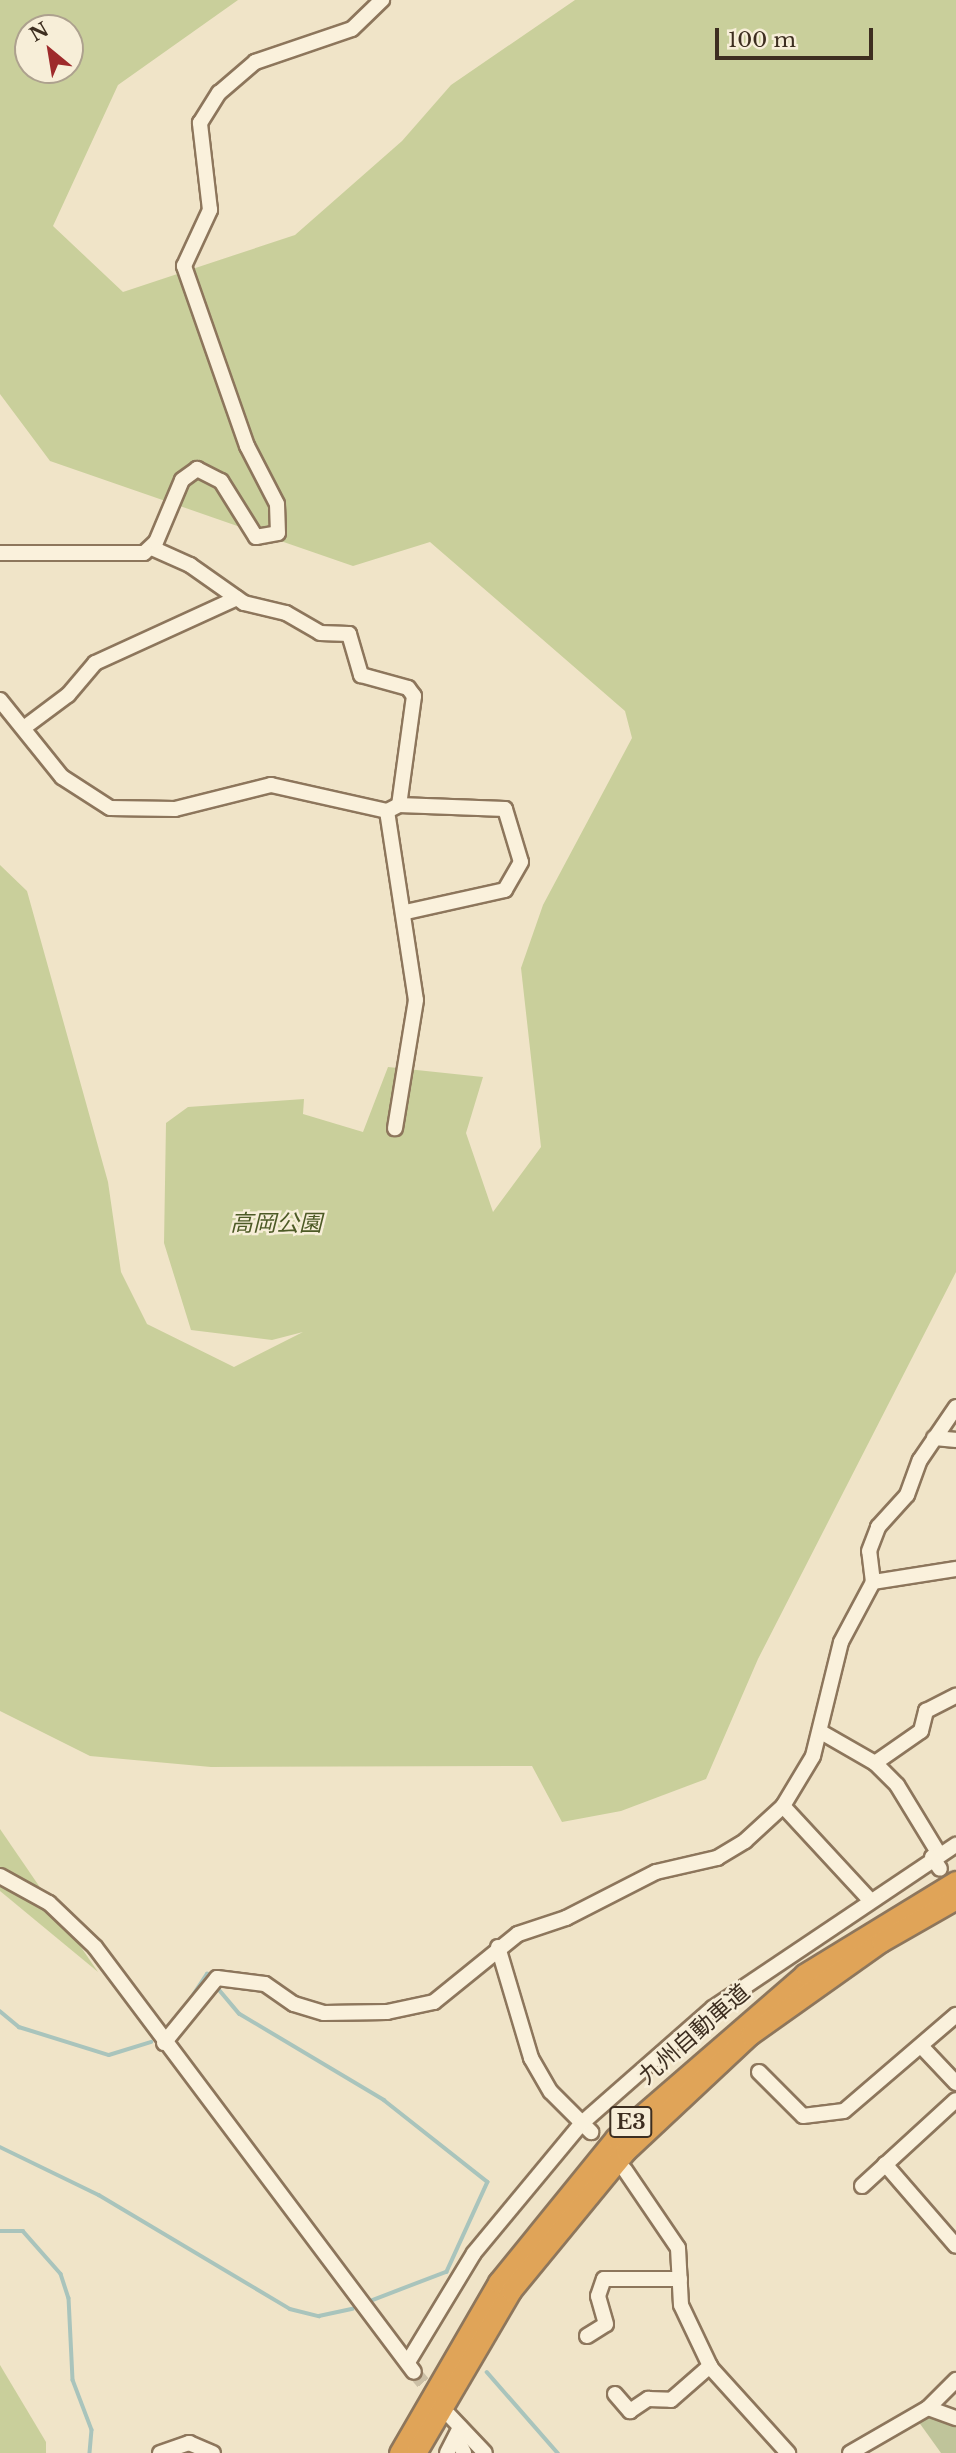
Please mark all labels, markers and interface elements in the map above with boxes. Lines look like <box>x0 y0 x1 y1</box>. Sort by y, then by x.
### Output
north arrow <box>14 14 84 84</box>
scale bar <box>718 14 876 58</box>
text: N <box>26 18 53 47</box>
text: 100 m <box>728 27 796 53</box>
park label: 高岡公園 <box>230 1209 322 1237</box>
street label: 九州自動車道 <box>633 1978 755 2090</box>
road number: E3 <box>608 2104 654 2140</box>

